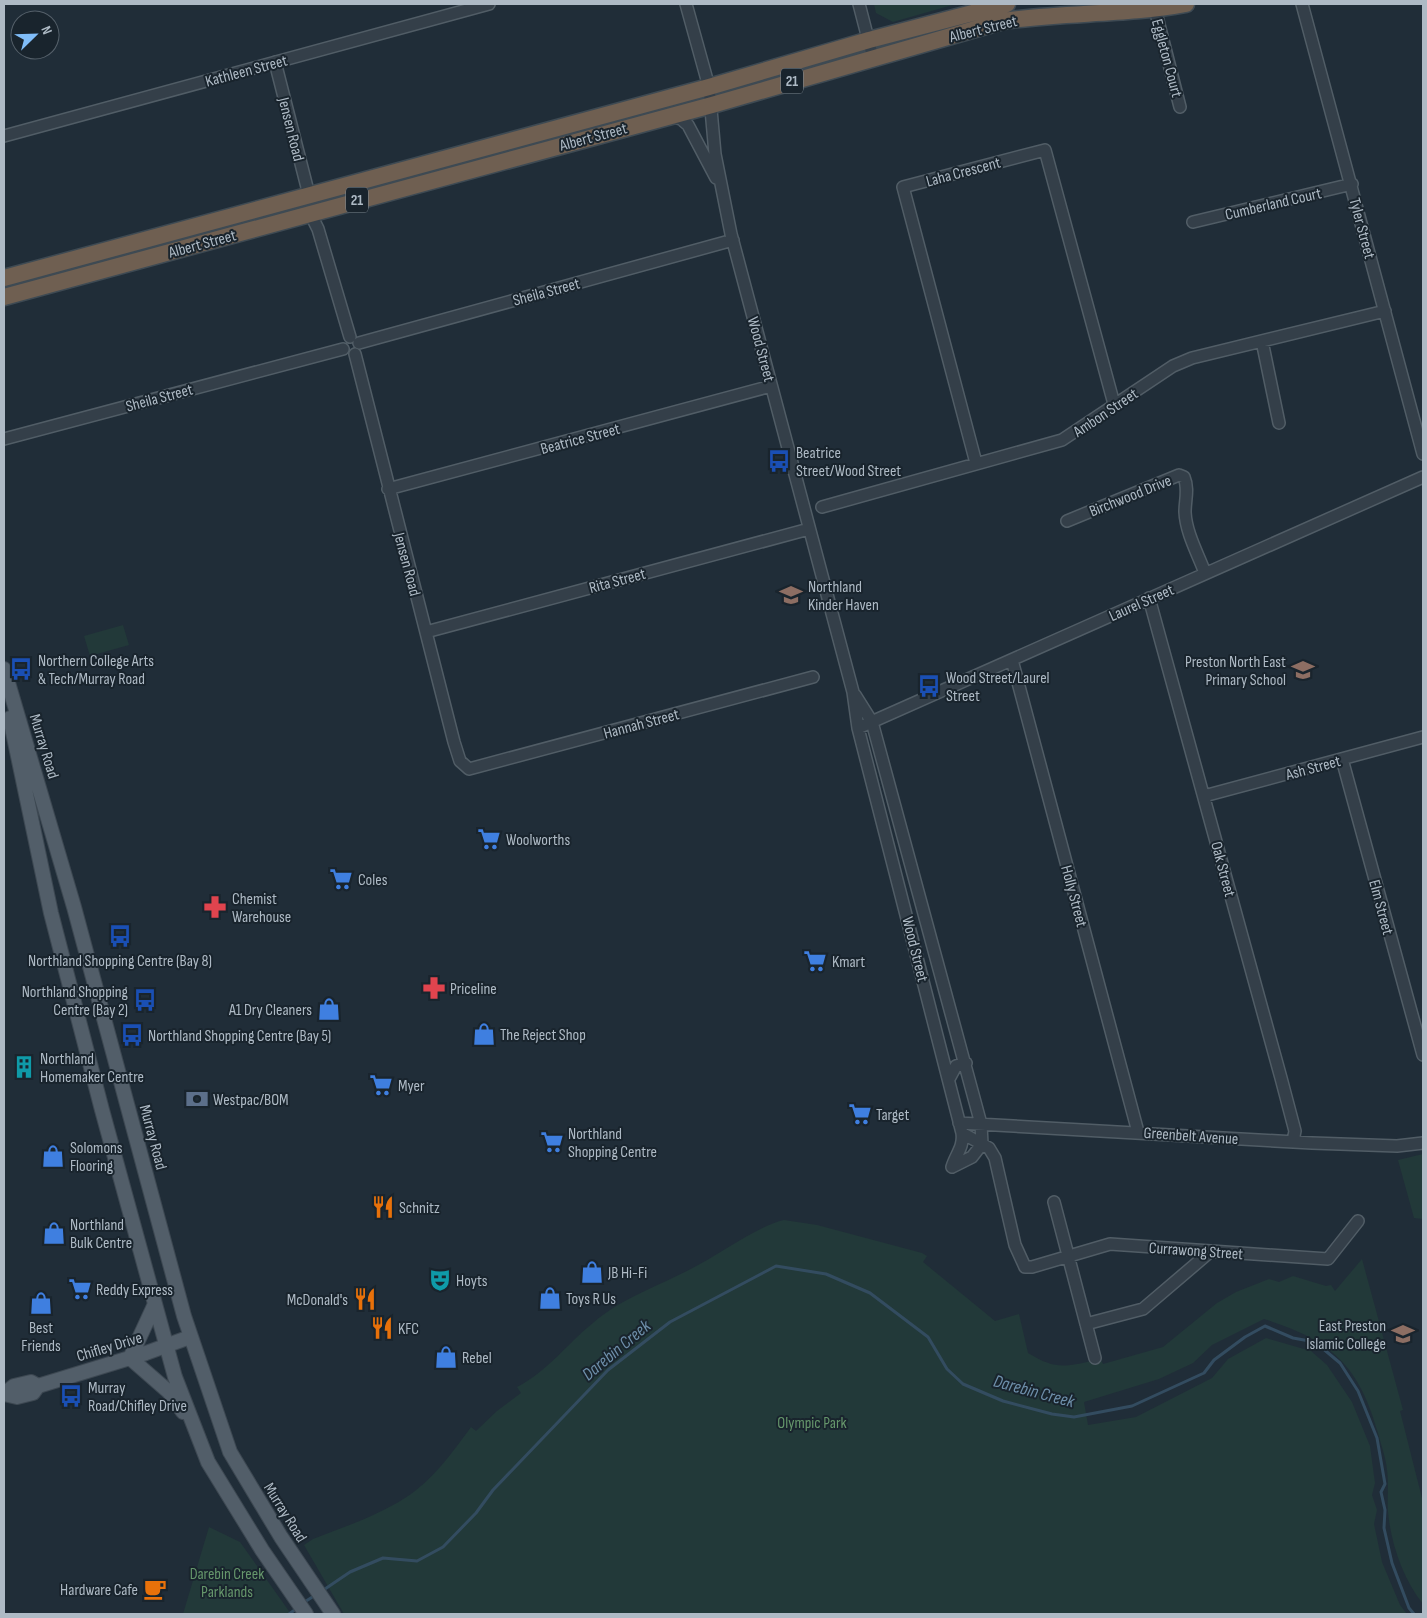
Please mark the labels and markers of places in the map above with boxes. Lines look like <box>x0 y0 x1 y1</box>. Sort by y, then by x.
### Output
place label: Beatrice Street/Wood Street <box>796 444 901 481</box>
bus stop icon: Beatrice Street/Wood Street <box>766 448 792 474</box>
place label: Northland Kinder Haven <box>808 578 879 615</box>
school or university icon: Northland Kinder Haven <box>778 582 804 608</box>
place label: Northern College Arts & Tech/Murray Road <box>38 652 154 689</box>
place label: Preston North East Primary School <box>1185 653 1286 690</box>
bus stop icon: Northern College Arts & Tech/Murray Road <box>8 656 34 682</box>
school or university icon: Preston North East Primary School <box>1290 657 1316 683</box>
place label: Wood Street/Laurel Street <box>946 669 1050 706</box>
bus stop icon: Wood Street/Laurel Street <box>916 673 942 699</box>
supermarket icon: Woolworths <box>476 826 502 852</box>
place label: Woolworths <box>506 831 570 850</box>
supermarket icon: Coles <box>328 866 354 892</box>
place label: Coles <box>358 871 388 890</box>
place label: Chemist Warehouse <box>232 890 291 927</box>
pharmacy icon: Chemist Warehouse <box>202 894 228 920</box>
bus stop icon: Northland Shopping Centre (Bay 8) <box>107 923 133 949</box>
supermarket icon: Kmart <box>802 948 828 974</box>
place label: Northland Shopping Centre (Bay 8) <box>28 952 212 971</box>
place label: Kmart <box>832 953 865 972</box>
pharmacy icon: Priceline <box>421 975 447 1001</box>
place label: Priceline <box>450 980 497 999</box>
place label: Northland Shopping Centre (Bay 2) <box>22 983 128 1020</box>
bus stop icon: Northland Shopping Centre (Bay 2) <box>132 987 158 1013</box>
shop icon: A1 Dry Cleaners <box>316 996 342 1022</box>
place label: A1 Dry Cleaners <box>228 1001 312 1020</box>
shop icon: The Reject Shop <box>471 1021 497 1047</box>
bus stop icon: Northland Shopping Centre (Bay 5) <box>119 1022 145 1048</box>
place label: The Reject Shop <box>500 1026 586 1045</box>
place label: Northland Shopping Centre (Bay 5) <box>148 1027 331 1046</box>
place label: Northland Homemaker Centre <box>40 1050 144 1087</box>
building icon: Northland Homemaker Centre <box>11 1054 37 1080</box>
supermarket icon: Myer <box>368 1072 394 1098</box>
place label: Myer <box>398 1077 425 1096</box>
bank icon: Westpac/BOM <box>184 1086 210 1112</box>
place label: Westpac/BOM <box>213 1091 289 1110</box>
supermarket icon: Target <box>847 1101 873 1127</box>
place label: Target <box>876 1106 909 1125</box>
place label: Northland Shopping Centre <box>568 1125 657 1162</box>
supermarket icon: Northland Shopping Centre <box>539 1129 565 1155</box>
place label: Solomons Flooring <box>70 1139 123 1176</box>
shop icon: Solomons Flooring <box>40 1143 66 1169</box>
restaurant icon: Schnitz <box>370 1194 396 1220</box>
place label: Schnitz <box>399 1199 440 1218</box>
place label: Northland Bulk Centre <box>70 1216 132 1253</box>
shop icon: Northland Bulk Centre <box>41 1220 67 1246</box>
shop icon: JB Hi-Fi <box>579 1259 605 1285</box>
place label: JB Hi-Fi <box>607 1264 647 1283</box>
theatre icon: Hoyts <box>427 1267 453 1293</box>
place label: Hoyts <box>456 1272 488 1291</box>
supermarket icon: Reddy Express <box>67 1276 93 1302</box>
place label: Reddy Express <box>96 1281 173 1300</box>
shop icon: Toys R Us <box>537 1285 563 1311</box>
restaurant icon: McDonald's <box>352 1286 378 1312</box>
shop icon: Best Friends <box>28 1290 54 1316</box>
place label: Toys R Us <box>566 1290 616 1309</box>
place label: McDonald's <box>287 1291 348 1310</box>
restaurant icon: KFC <box>369 1315 395 1341</box>
place label: East Preston Islamic College <box>1306 1317 1386 1354</box>
place label: Best Friends <box>21 1319 61 1356</box>
place label: KFC <box>398 1320 419 1339</box>
school or university icon: East Preston Islamic College <box>1390 1321 1416 1347</box>
shop icon: Rebel <box>433 1344 459 1370</box>
place label: Rebel <box>462 1349 492 1368</box>
place label: Murray Road/Chifley Drive <box>88 1379 187 1416</box>
bus stop icon: Murray Road/Chifley Drive <box>58 1383 84 1409</box>
cafe icon: Hardware Cafe <box>142 1576 168 1602</box>
place label: Hardware Cafe <box>60 1581 138 1600</box>

